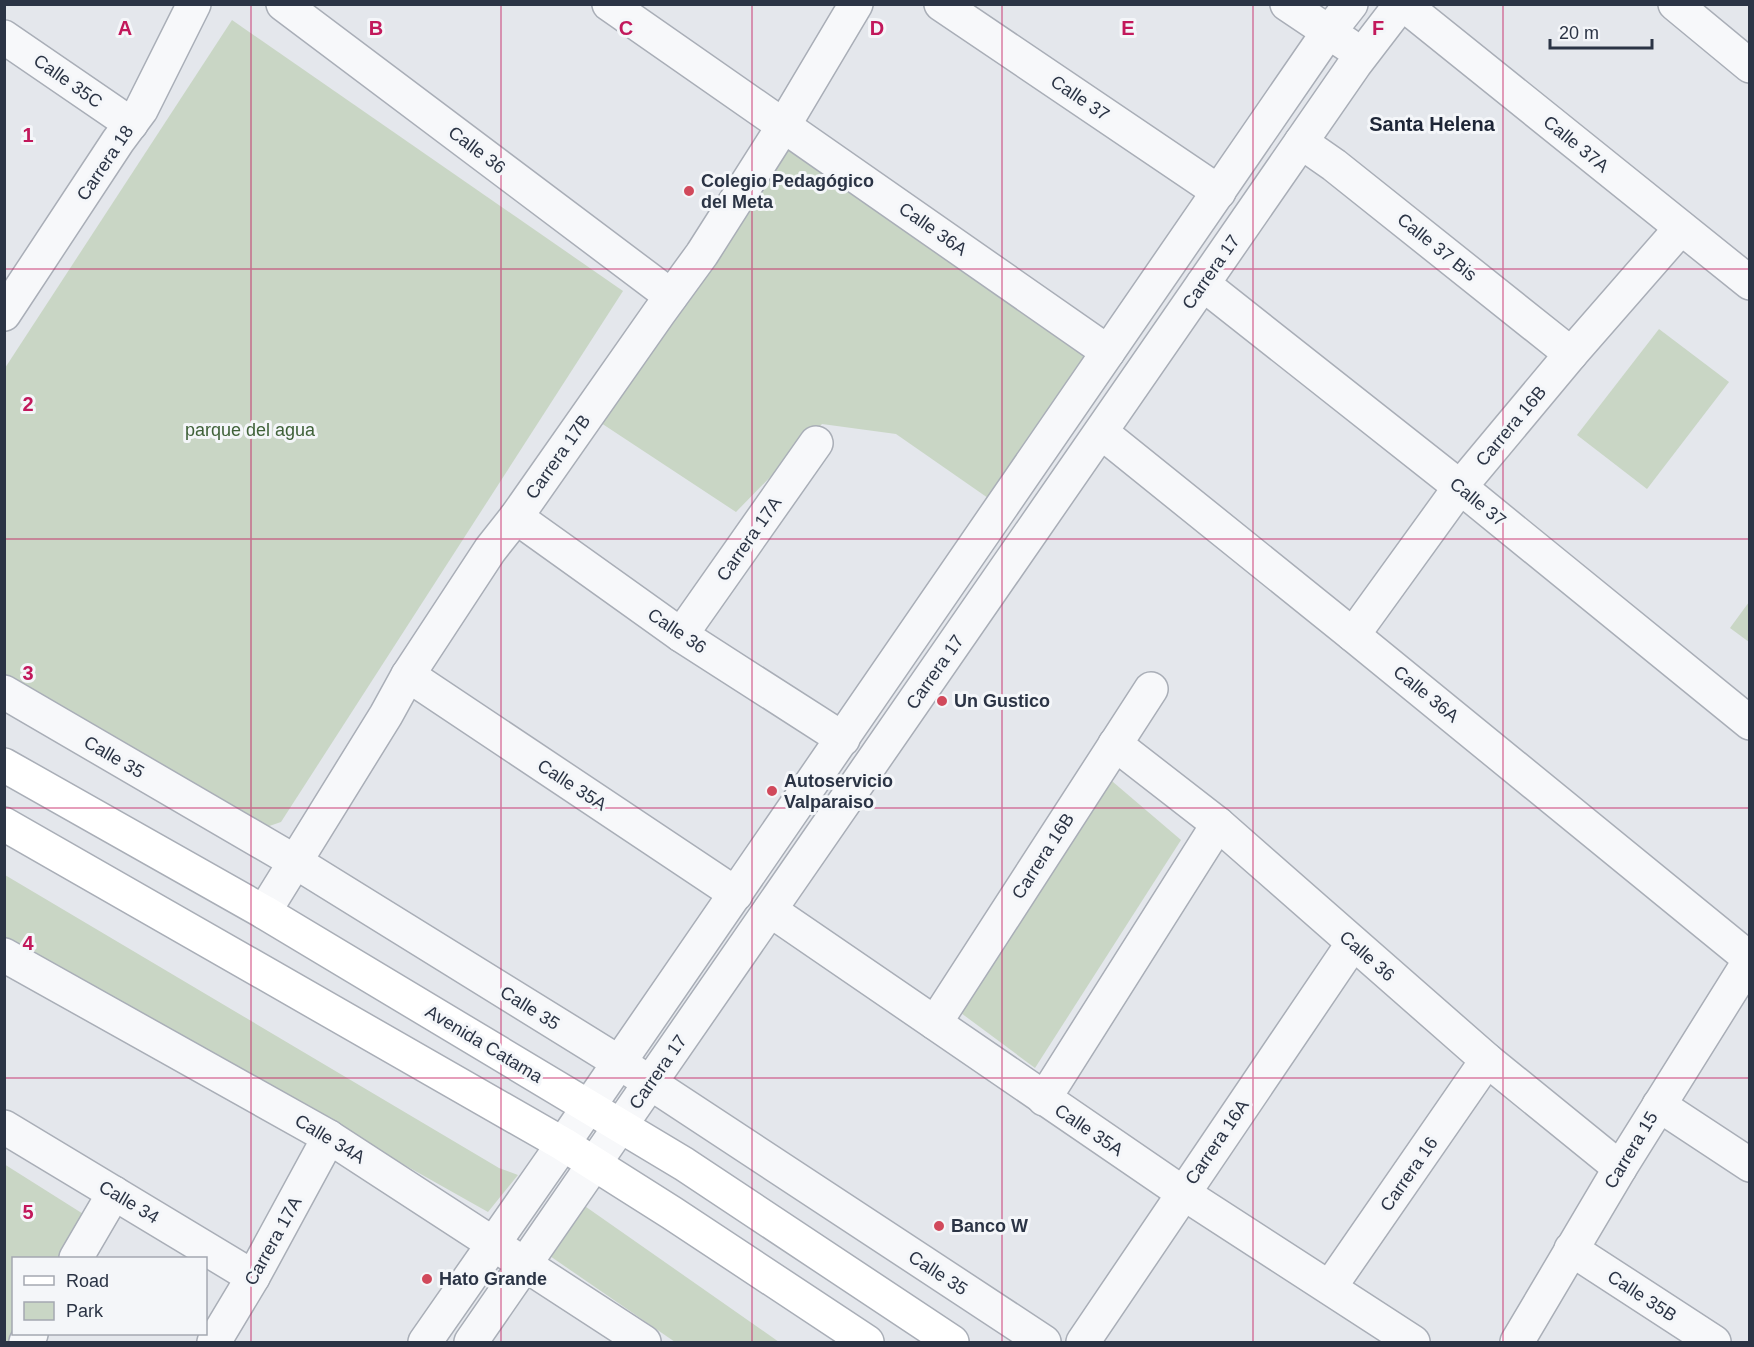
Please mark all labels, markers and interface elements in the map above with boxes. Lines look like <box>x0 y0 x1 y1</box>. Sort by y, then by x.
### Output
scale bar <box>1550 12 1652 50</box>
text: A <box>118 17 132 39</box>
text: B <box>369 17 383 39</box>
text: C <box>619 17 633 39</box>
text: D <box>870 17 884 39</box>
text: E <box>1121 17 1135 39</box>
text: F <box>1372 17 1384 39</box>
text: 20 m <box>1559 23 1599 43</box>
street label: Calle 35C <box>30 50 106 112</box>
street label: Calle 37 <box>1047 71 1113 125</box>
street label: Calle 37A <box>1539 112 1613 176</box>
district label: Santa Helena <box>1369 113 1496 135</box>
street label: Carrera 18 <box>73 122 137 204</box>
street label: Calle 36 <box>445 122 509 178</box>
text: 1 <box>22 124 34 146</box>
place label: Colegio Pedagógico del Meta <box>701 171 874 212</box>
marker: Colegio Pedagógico del Meta <box>682 184 696 198</box>
street label: Calle 36A <box>895 198 971 260</box>
street label: Calle 37 Bis <box>1393 209 1481 285</box>
street label: Carrera 17 <box>1178 231 1244 313</box>
street label: Carrera 16B <box>1472 382 1550 470</box>
text: 2 <box>22 393 34 415</box>
street label: Carrera 17B <box>522 411 594 503</box>
park label: parque del agua <box>185 420 316 440</box>
street label: Calle 37 <box>1446 473 1510 531</box>
street label: Carrera 17A <box>713 493 785 585</box>
street label: Calle 36 <box>644 604 710 658</box>
street label: Carrera 17 <box>902 631 968 713</box>
text: 3 <box>22 662 34 684</box>
street label: Calle 36A <box>1389 662 1463 726</box>
place label: Un Gustico <box>954 691 1050 711</box>
marker: Un Gustico <box>935 694 949 708</box>
street label: Calle 35 <box>80 732 148 782</box>
street label: Calle 35A <box>534 755 610 815</box>
place label: Autoservicio Valparaiso <box>784 771 893 812</box>
marker: Autoservicio Valparaiso <box>765 784 779 798</box>
street label: Carrera 16B <box>1008 809 1078 903</box>
street label: Calle 36 <box>1336 927 1398 985</box>
text: 4 <box>22 932 34 954</box>
street label: Calle 35 <box>497 982 563 1034</box>
street label: Avenida Catama <box>422 1001 547 1087</box>
street label: Carrera 17 <box>625 1031 691 1113</box>
street label: Carrera 16A <box>1181 1096 1253 1188</box>
street label: Calle 35A <box>1051 1100 1127 1160</box>
street label: Carrera 15 <box>1600 1108 1662 1192</box>
street label: Calle 34A <box>291 1110 369 1168</box>
street label: Carrera 16 <box>1376 1133 1442 1215</box>
street label: Calle 34 <box>96 1176 162 1228</box>
street label: Carrera 17A <box>240 1193 306 1289</box>
text: 5 <box>22 1201 34 1223</box>
place label: Banco W <box>951 1216 1028 1236</box>
marker: Banco W <box>932 1219 946 1233</box>
street label: Calle 35 <box>905 1247 971 1299</box>
legend <box>12 1257 207 1335</box>
street label: Calle 35B <box>1604 1266 1680 1326</box>
place label: Hato Grande <box>439 1269 547 1289</box>
text: Road <box>66 1271 109 1291</box>
marker: Hato Grande <box>420 1272 434 1286</box>
text: Park <box>66 1301 104 1321</box>

